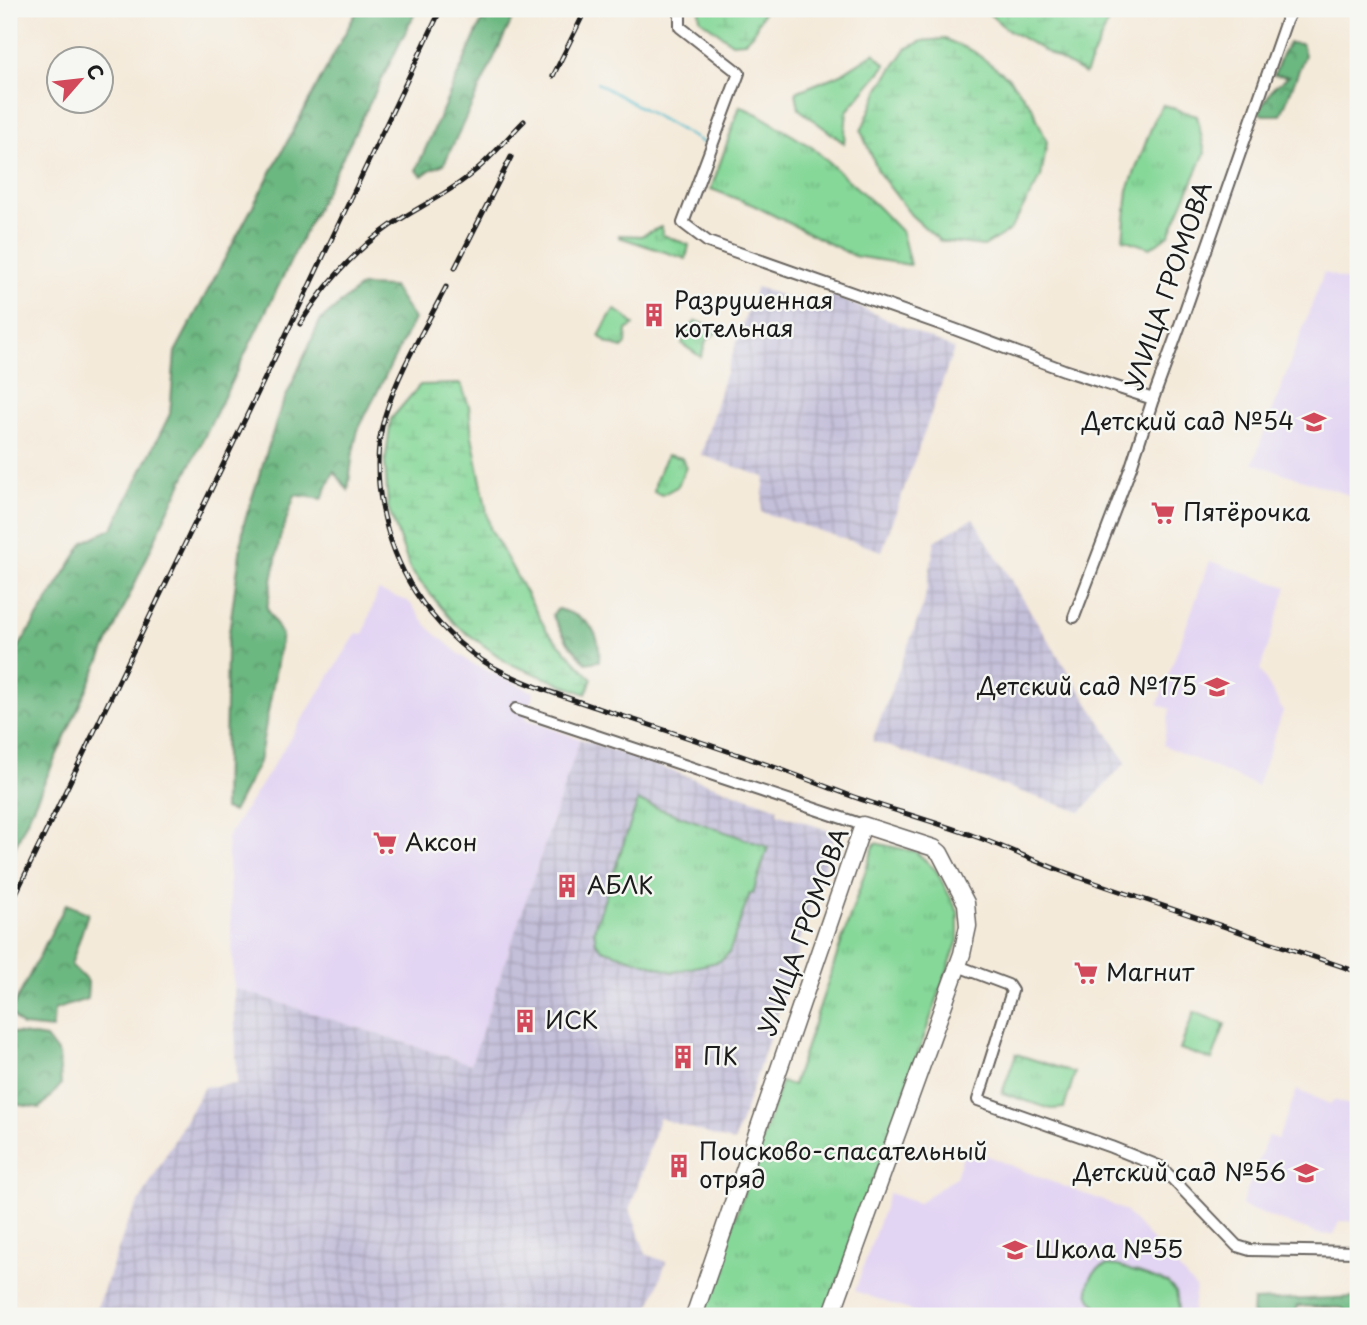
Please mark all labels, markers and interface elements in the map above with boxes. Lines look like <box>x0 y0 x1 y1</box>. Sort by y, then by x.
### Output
north arrow <box>46 46 116 116</box>
text: С <box>80 59 112 84</box>
street label: УЛИЦА ГРОМОВА <box>1114 176 1220 395</box>
place label: Разрушенная котельная <box>674 281 834 345</box>
building icon: Разрушенная котельная <box>640 301 668 329</box>
place label: Детский сад №54 <box>1081 402 1294 438</box>
school or university icon: Детский сад №54 <box>1300 408 1328 436</box>
place label: Пятёрочка <box>1183 493 1310 529</box>
supermarket icon: Пятёрочка <box>1149 499 1177 527</box>
place label: Детский сад №175 <box>976 667 1197 703</box>
school or university icon: Детский сад №175 <box>1203 673 1231 701</box>
street label: УЛИЦА ГРОМОВА <box>748 822 856 1040</box>
place label: Аксон <box>405 823 477 859</box>
supermarket icon: Аксон <box>371 829 399 857</box>
place label: АБЛК <box>587 866 653 902</box>
building icon: АБЛК <box>553 872 581 900</box>
place label: Магнит <box>1106 953 1195 989</box>
supermarket icon: Магнит <box>1072 959 1100 987</box>
place label: ИСК <box>545 1001 598 1037</box>
building icon: ИСК <box>511 1007 539 1035</box>
place label: ПК <box>703 1037 738 1073</box>
building icon: ПК <box>669 1043 697 1071</box>
place label: Поисково-спасательный отряд <box>699 1132 988 1196</box>
building icon: Поисково-спасательный отряд <box>665 1152 693 1180</box>
place label: Детский сад №56 <box>1072 1153 1286 1189</box>
school or university icon: Детский сад №56 <box>1292 1159 1320 1187</box>
place label: Школа №55 <box>1035 1230 1183 1266</box>
school or university icon: Школа №55 <box>1001 1236 1029 1264</box>

